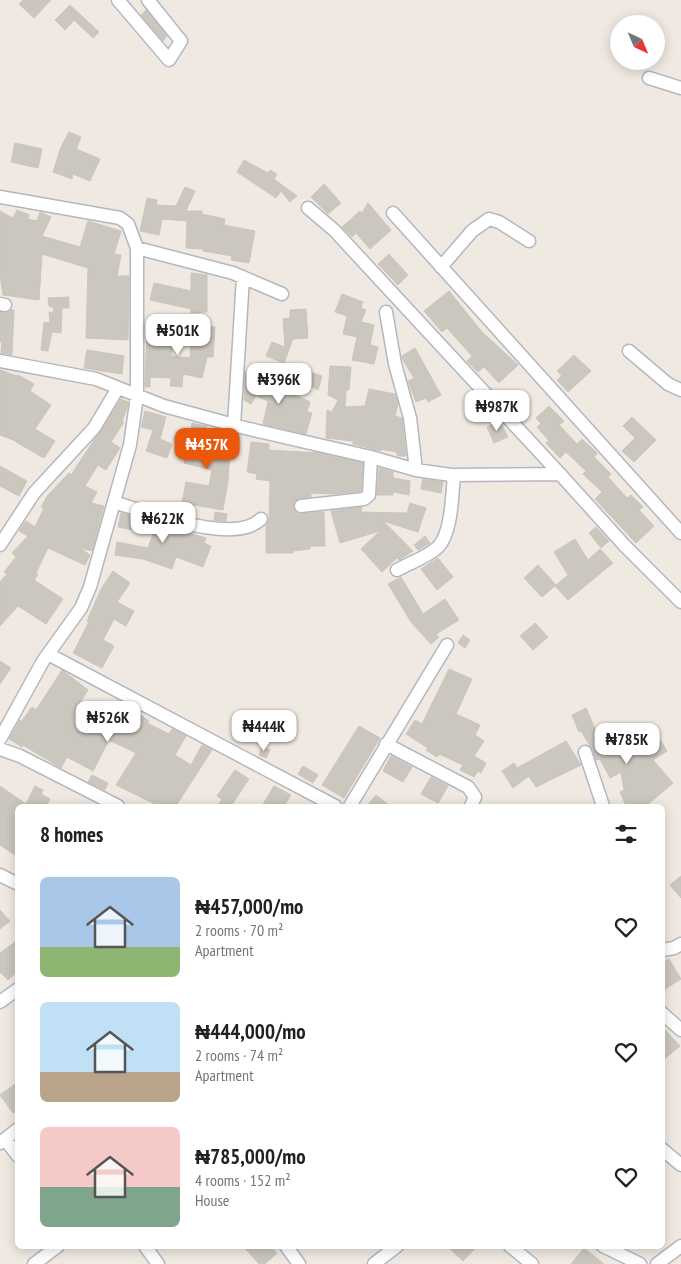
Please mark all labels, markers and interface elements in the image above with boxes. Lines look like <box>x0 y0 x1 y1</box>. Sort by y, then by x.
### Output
north arrow <box>610 15 665 70</box>
map controls <box>610 15 665 70</box>
pin: ₦501K <box>143 314 213 356</box>
text: ₦501K <box>157 320 199 340</box>
pin: ₦396K <box>244 362 314 405</box>
text: ₦396K <box>258 369 300 389</box>
pin: ₦987K <box>462 390 532 432</box>
text: ₦987K <box>476 396 518 416</box>
pin: ₦457K <box>172 428 242 470</box>
text: ₦457K <box>186 434 228 454</box>
pin: ₦622K <box>128 502 198 544</box>
text: ₦622K <box>142 508 184 528</box>
pin: ₦526K <box>73 700 143 743</box>
text: ₦526K <box>87 707 129 727</box>
pin: ₦444K <box>229 710 299 752</box>
text: ₦444K <box>243 716 285 736</box>
pin: ₦785K <box>592 722 662 765</box>
text: ₦785K <box>606 729 648 749</box>
icon: filters <box>612 820 640 848</box>
text: 8 homes <box>40 821 103 848</box>
text: ₦457,000/mo <box>195 893 303 920</box>
icon: home <box>80 897 140 957</box>
icon: heart <box>612 913 640 941</box>
text: 2 rooms · 70 m² <box>195 920 283 940</box>
text: Apartment <box>195 940 254 960</box>
text: ₦444,000/mo <box>195 1018 306 1045</box>
icon: home <box>80 1022 140 1082</box>
icon: heart <box>612 1038 640 1066</box>
text: 2 rooms · 74 m² <box>195 1045 283 1065</box>
text: Apartment <box>195 1065 254 1085</box>
text: ₦785,000/mo <box>195 1143 306 1170</box>
icon: home <box>80 1147 140 1207</box>
icon: heart <box>612 1163 640 1191</box>
text: 4 rooms · 152 m² <box>195 1170 291 1190</box>
text: House <box>195 1190 229 1210</box>

